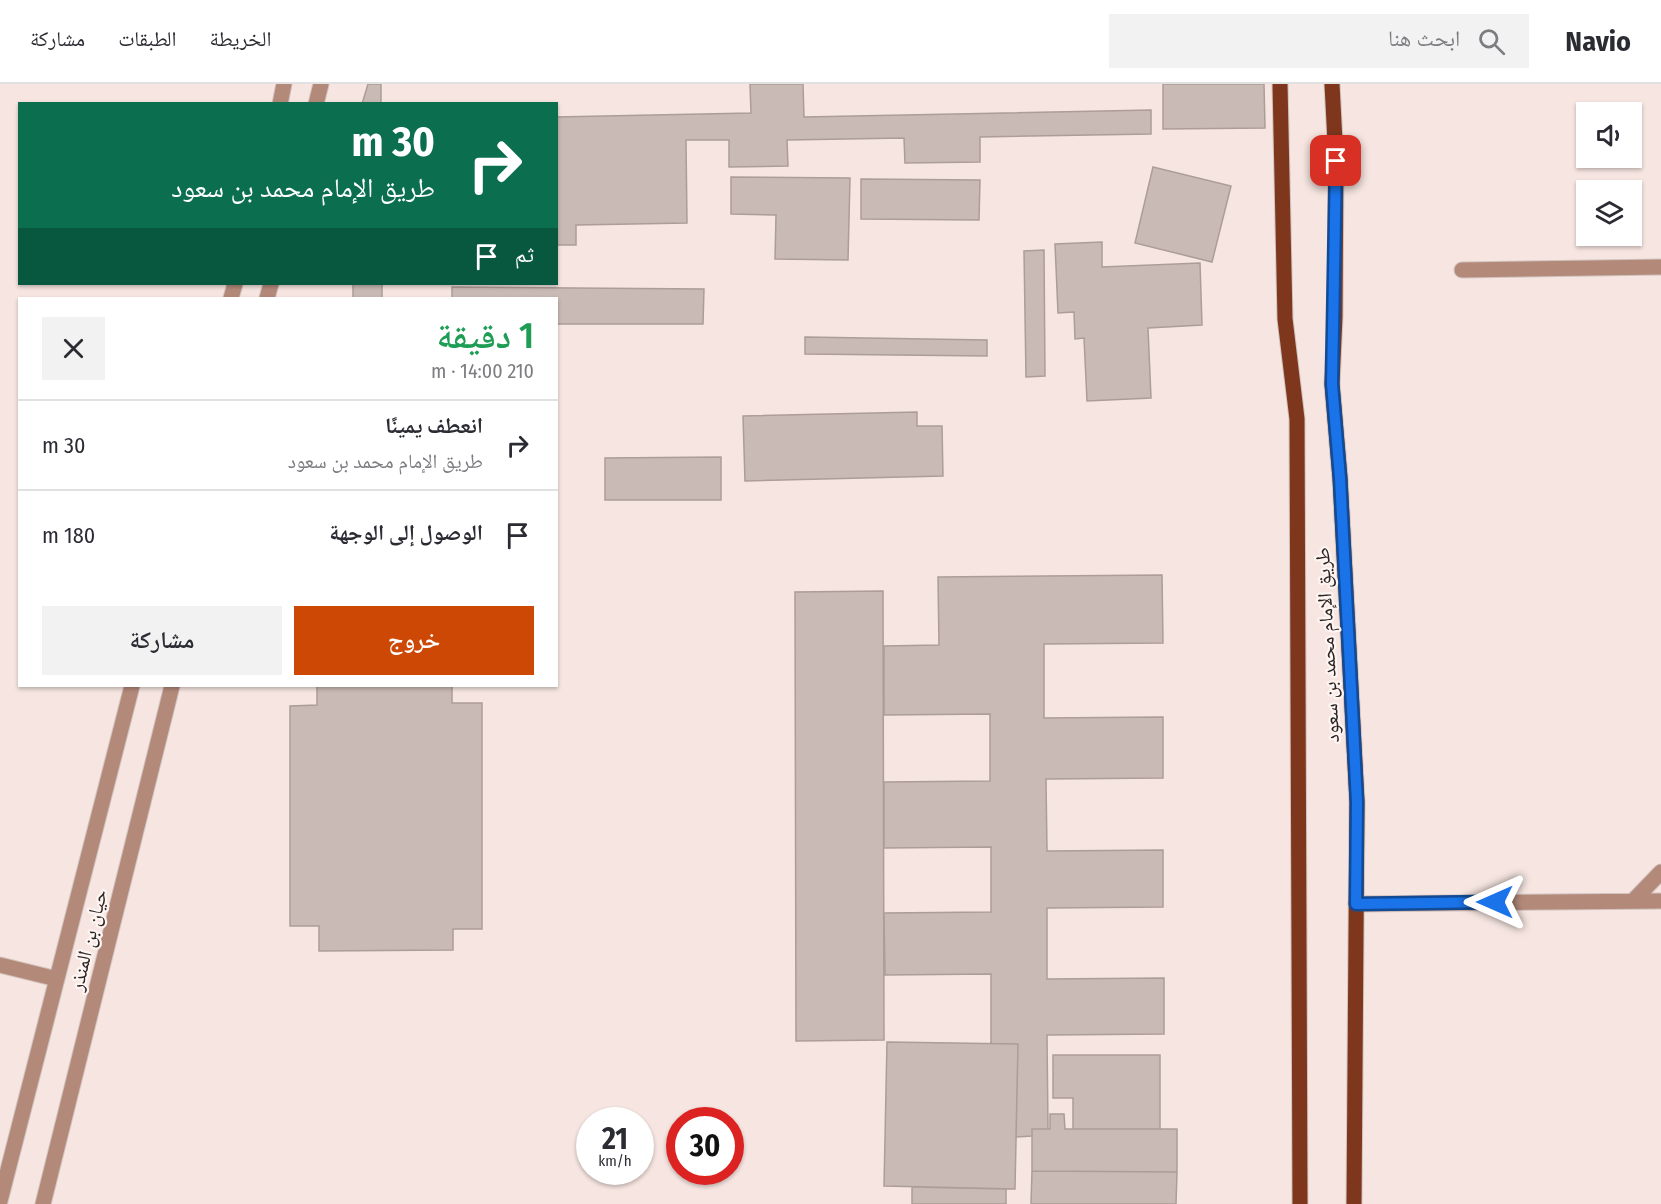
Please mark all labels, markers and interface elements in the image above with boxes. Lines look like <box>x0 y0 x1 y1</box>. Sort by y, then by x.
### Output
search box <box>1109 14 1529 68</box>
text: ابحث هنا <box>1388 25 1460 52</box>
icon: search <box>1475 25 1508 58</box>
text: Navio <box>1565 25 1631 58</box>
text: مشاركة <box>30 26 85 52</box>
text: الطبقات <box>118 26 177 52</box>
text: الخريطة <box>210 26 271 52</box>
map controls <box>1576 102 1642 246</box>
button: sound <box>1576 102 1642 168</box>
text: 30 m <box>351 117 435 167</box>
icon: right <box>456 126 534 204</box>
pin <box>1310 135 1361 186</box>
icon: arrive <box>1319 144 1352 177</box>
text: طريق الإمام محمد بن سعود <box>171 172 435 204</box>
button: layers <box>1576 180 1642 246</box>
icon: arrive <box>470 240 503 273</box>
text: ثم <box>515 241 534 268</box>
text: 1 دقيقة <box>436 314 534 358</box>
button: close <box>42 317 105 380</box>
text: 210 m · 14:00 <box>431 359 534 383</box>
text: انعطف يمينًا <box>385 412 483 439</box>
icon: right <box>501 429 534 462</box>
text: 30 m <box>42 432 85 459</box>
text: طريق الإمام محمد بن سعود <box>288 449 483 473</box>
text: الوصول إلى الوجهة <box>329 519 483 546</box>
icon: arrive <box>501 519 534 552</box>
text: 180 m <box>42 522 95 549</box>
street label: طريق الإمام محمد بن سعود <box>1310 547 1346 743</box>
button: مشاركة <box>42 606 282 675</box>
button: خروج <box>294 606 534 675</box>
position arrow <box>1463 870 1527 934</box>
street label: حيان بن المنذر <box>64 887 112 994</box>
speed limit sign: 30 <box>666 1107 744 1185</box>
text: 21 <box>602 1121 628 1157</box>
text: km/h <box>598 1152 632 1170</box>

